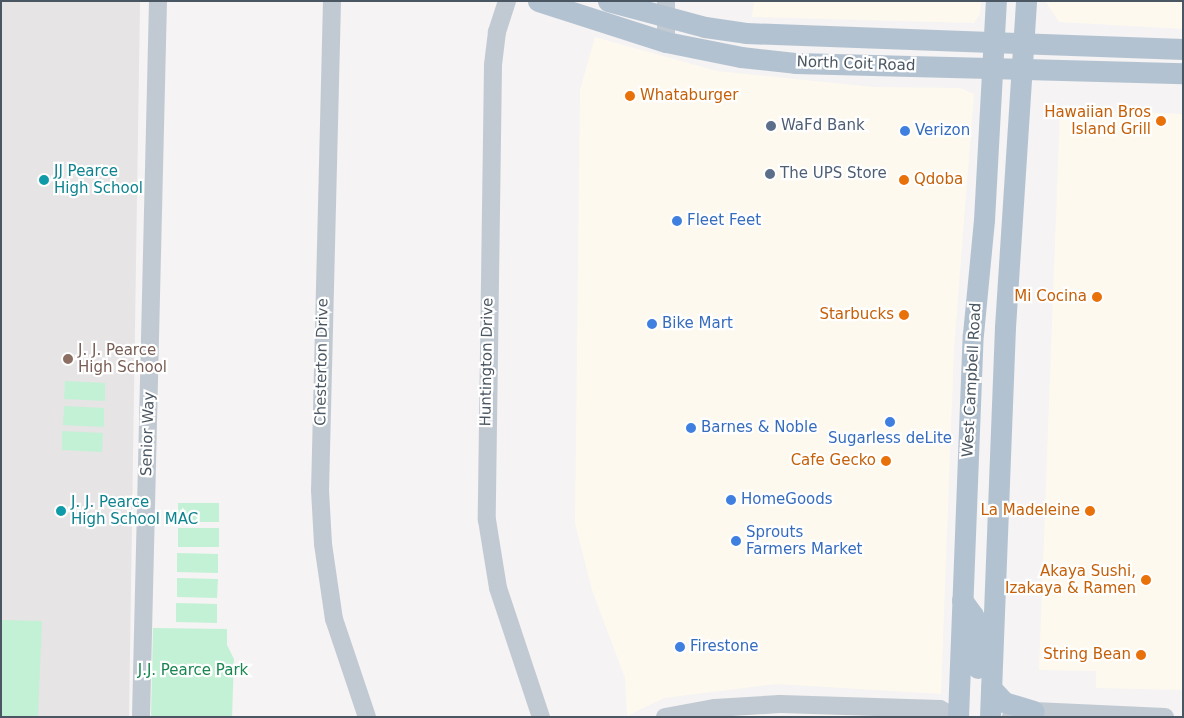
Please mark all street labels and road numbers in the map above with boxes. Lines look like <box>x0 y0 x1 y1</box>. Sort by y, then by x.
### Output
street label: North Coit Road <box>796 53 916 75</box>
street label: Chesterton Drive <box>312 298 332 426</box>
street label: Huntington Drive <box>477 298 497 426</box>
street label: West Campbell Road <box>959 302 985 458</box>
street label: Senior Way <box>138 391 158 477</box>

